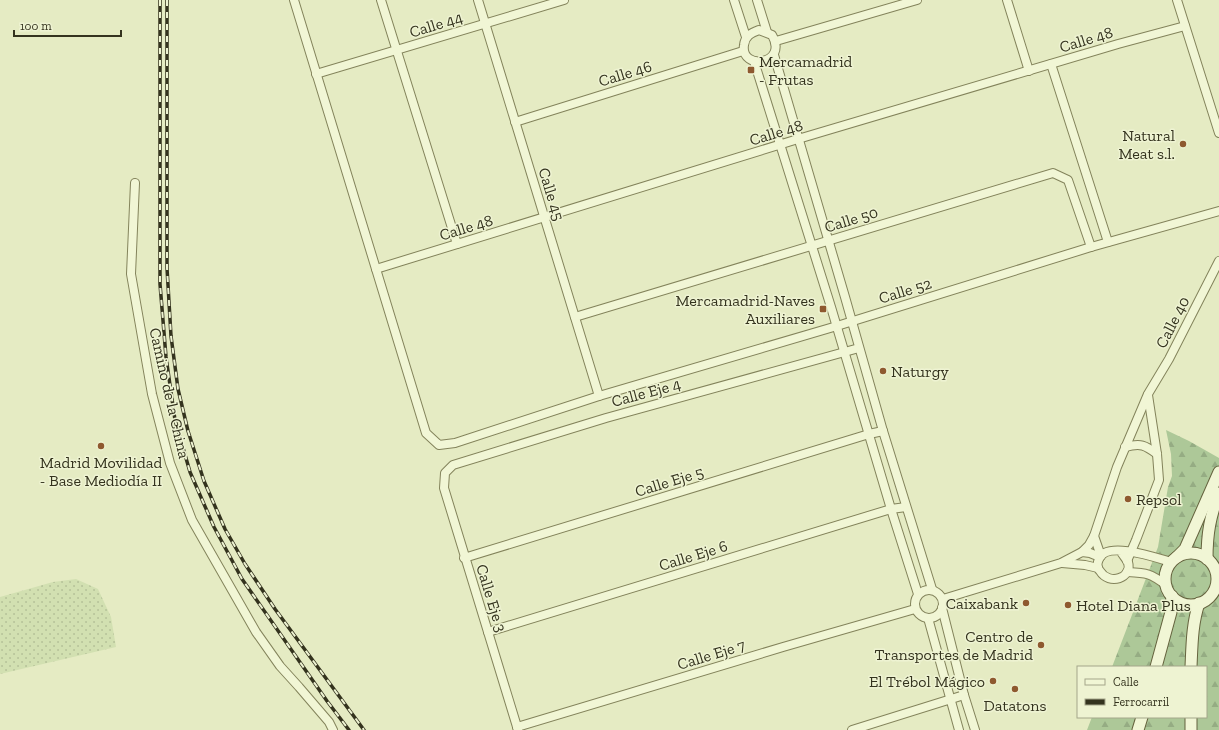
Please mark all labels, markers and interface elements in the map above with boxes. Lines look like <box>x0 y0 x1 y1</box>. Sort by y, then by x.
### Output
street label: Calle 44 <box>407 7 466 42</box>
scale bar <box>14 12 121 38</box>
text: 100 m <box>20 19 52 33</box>
street label: Calle 48 <box>1057 22 1115 57</box>
place label: Mercamadrid - Frutas <box>759 52 853 89</box>
street label: Calle 46 <box>596 56 654 91</box>
marker: Mercamadrid - Frutas <box>746 65 756 75</box>
street label: Calle 48 <box>747 115 805 150</box>
place label: Natural Meat s.l. <box>1118 126 1175 163</box>
marker: Natural Meat s.l. <box>1178 139 1188 149</box>
street label: Calle 45 <box>534 165 569 223</box>
street label: Calle 50 <box>822 202 880 237</box>
street label: Calle 48 <box>437 210 495 245</box>
street label: Calle 52 <box>876 273 934 307</box>
place label: Mercamadrid-Naves Auxiliares <box>675 291 815 328</box>
street label: Calle 40 <box>1151 293 1194 351</box>
marker: Mercamadrid-Naves Auxiliares <box>818 304 828 314</box>
street label: Camino de la China <box>145 326 194 461</box>
place label: Naturgy <box>891 362 950 381</box>
marker: Naturgy <box>878 366 888 376</box>
street label: Calle Eje 4 <box>609 374 683 411</box>
marker: Madrid Movilidad - Base Mediodía II <box>96 441 106 451</box>
place label: Madrid Movilidad - Base Mediodía II <box>40 453 162 490</box>
street label: Calle Eje 5 <box>633 462 706 501</box>
place label: Repsol <box>1136 490 1181 509</box>
marker: Repsol <box>1123 494 1133 504</box>
street label: Calle Eje 6 <box>657 536 730 575</box>
street label: Calle Eje 3 <box>472 562 511 635</box>
place label: Caixabank <box>946 594 1019 613</box>
place label: Hotel Diana Plus <box>1076 596 1191 615</box>
marker: Caixabank <box>1021 598 1031 608</box>
marker: Hotel Diana Plus <box>1063 600 1073 610</box>
place label: Centro de Transportes de Madrid <box>874 627 1033 664</box>
street label: Calle Eje 7 <box>675 635 748 674</box>
marker: Centro de Transportes de Madrid <box>1036 640 1046 650</box>
legend <box>1077 666 1207 718</box>
place label: El Trébol Mágico <box>869 672 985 691</box>
text: Calle <box>1113 675 1139 689</box>
marker: El Trébol Mágico <box>988 676 998 686</box>
marker: Datatons <box>1010 684 1020 694</box>
text: Ferrocarril <box>1113 695 1169 709</box>
place label: Datatons <box>984 696 1046 715</box>

